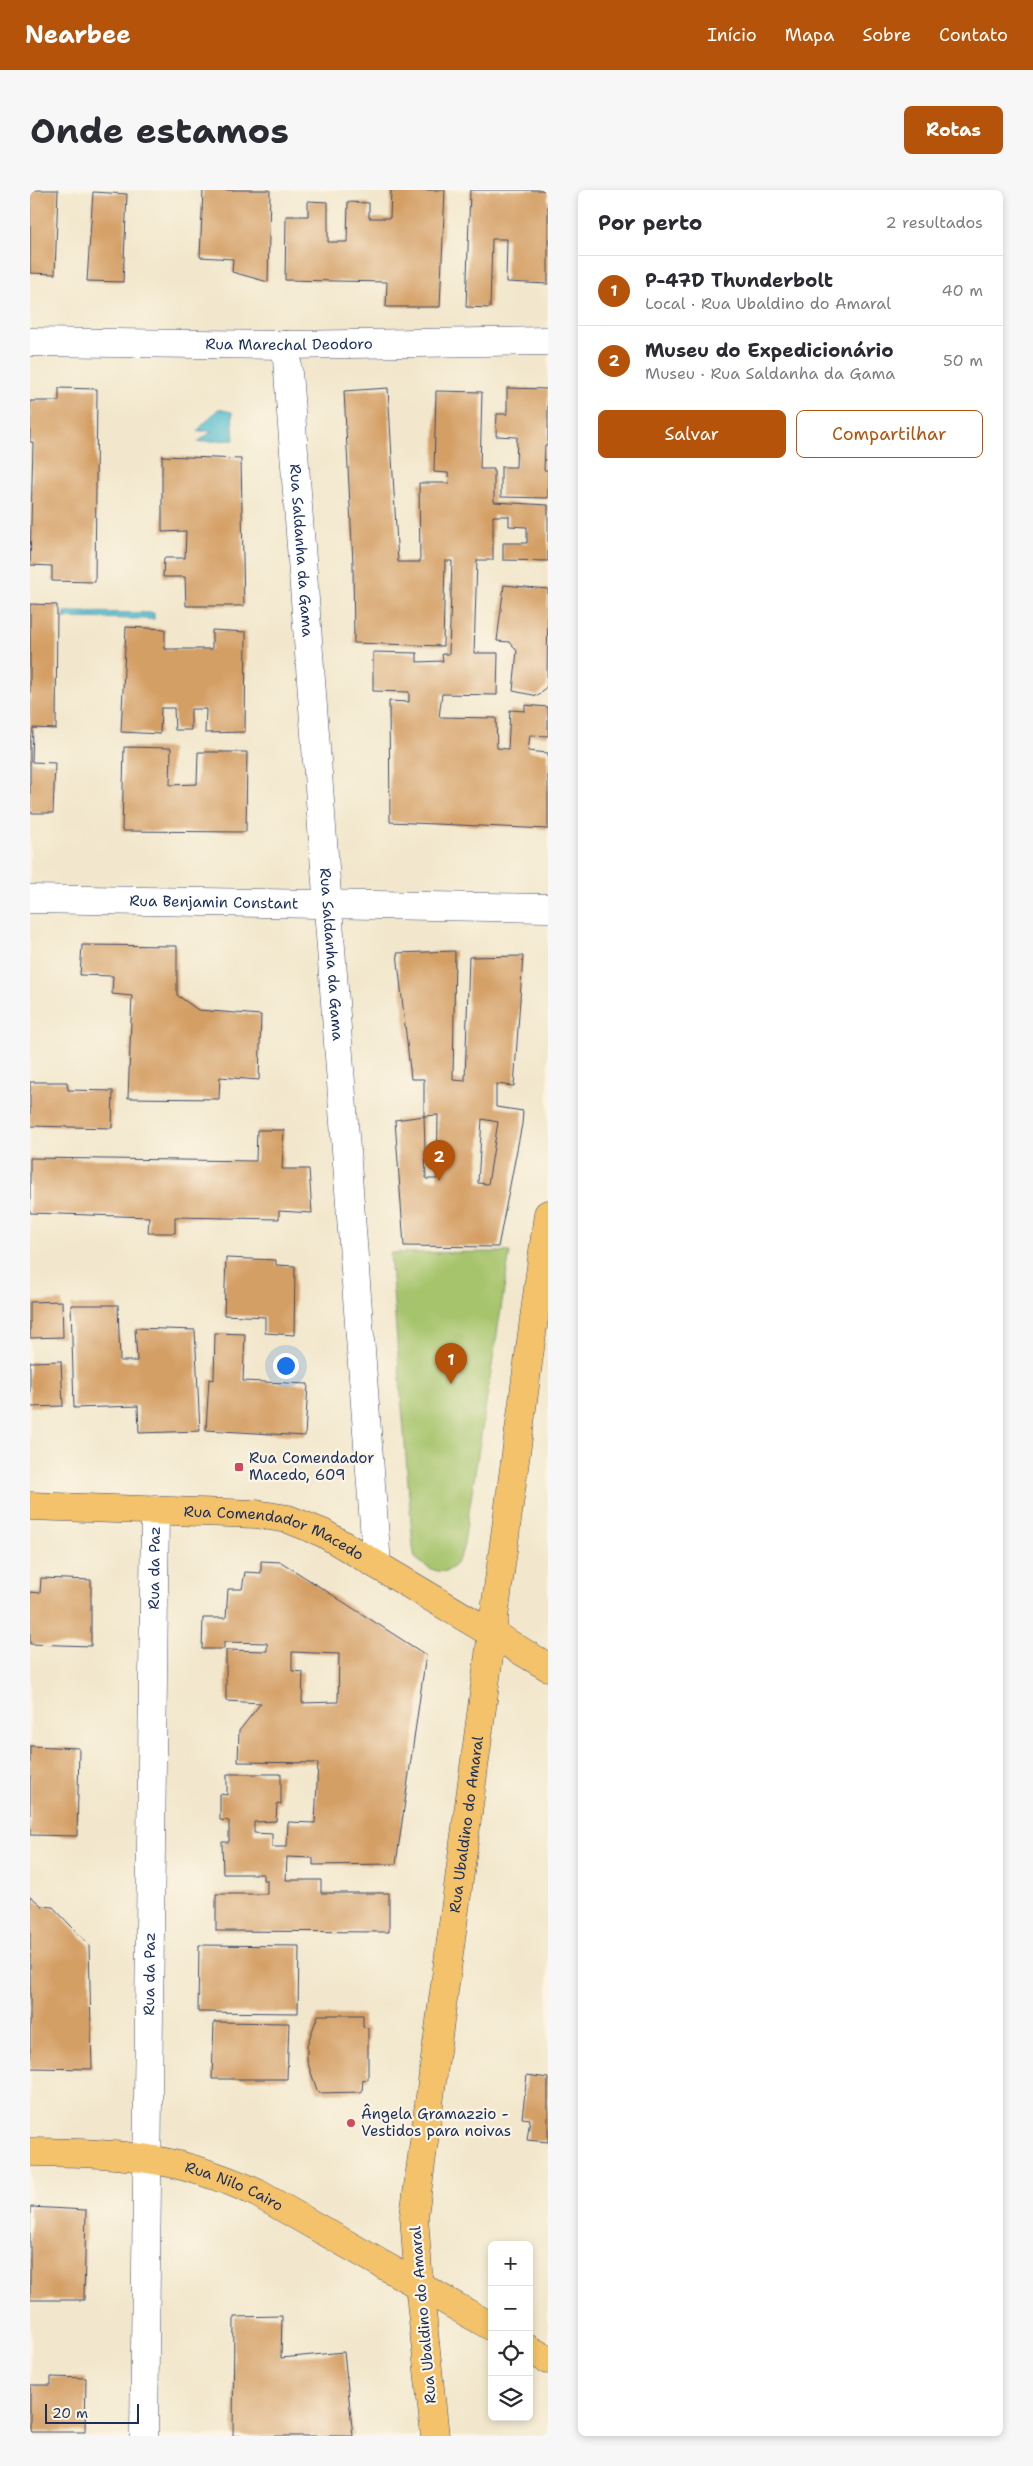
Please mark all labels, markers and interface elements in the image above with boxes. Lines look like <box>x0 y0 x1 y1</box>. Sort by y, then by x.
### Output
text: Nearbee <box>25 19 131 51</box>
text: Início <box>707 23 757 47</box>
text: Mapa <box>785 23 834 47</box>
text: Sobre <box>862 23 911 47</box>
text: Contato <box>939 23 1008 47</box>
button: Rotas <box>904 106 1003 154</box>
text: Onde estamos <box>30 107 289 154</box>
text: Por perto <box>598 209 702 237</box>
text: 2 resultados <box>885 212 983 233</box>
text: P-47D Thunderbolt <box>645 268 833 293</box>
text: 1 <box>610 280 618 301</box>
text: 40 m <box>941 280 983 301</box>
text: Local · Rua Ubaldino do Amaral <box>645 293 891 314</box>
street label: Rua Marechal Deodoro <box>205 334 373 355</box>
text: Museu do Expedicionário <box>645 338 894 363</box>
text: 2 <box>608 350 620 371</box>
text: 50 m <box>943 350 983 371</box>
text: Museu · Rua Saldanha da Gama <box>645 363 895 384</box>
button: Salvar <box>598 410 786 458</box>
button: Compartilhar <box>796 410 983 458</box>
street label: Rua Saldanha da Gama <box>285 463 318 638</box>
street label: Rua Saldanha da Gama <box>315 867 348 1042</box>
street label: Rua Benjamin Constant <box>129 891 299 914</box>
pin: 2 <box>423 1140 455 1181</box>
pin: 1 <box>435 1343 467 1384</box>
your location <box>273 1353 299 1379</box>
place label: Rua Comendador Macedo, 609 <box>249 1448 374 1485</box>
marker: Rua Comendador Macedo, 609 <box>233 1461 245 1473</box>
street label: Rua Comendador Macedo <box>183 1501 368 1565</box>
street label: Rua da Paz <box>144 1526 165 1610</box>
street label: Rua Ubaldino do Amaral <box>445 1734 488 1914</box>
street label: Rua da Paz <box>139 1932 160 2016</box>
place label: Ângela Gramazzio - Vestidos para noivas <box>361 2103 511 2141</box>
marker: Ângela Gramazzio - Vestidos para noivas <box>345 2117 357 2129</box>
street label: Rua Nilo Cairo <box>183 2157 287 2216</box>
street label: Rua Ubaldino do Amaral <box>405 2225 441 2405</box>
map controls <box>488 2241 533 2421</box>
button: + <box>488 2241 533 2286</box>
button: − <box>488 2286 533 2331</box>
button: locate <box>488 2331 533 2376</box>
button: layers <box>488 2376 533 2421</box>
scale bar <box>45 2401 139 2424</box>
text: 20 m <box>52 2404 88 2422</box>

